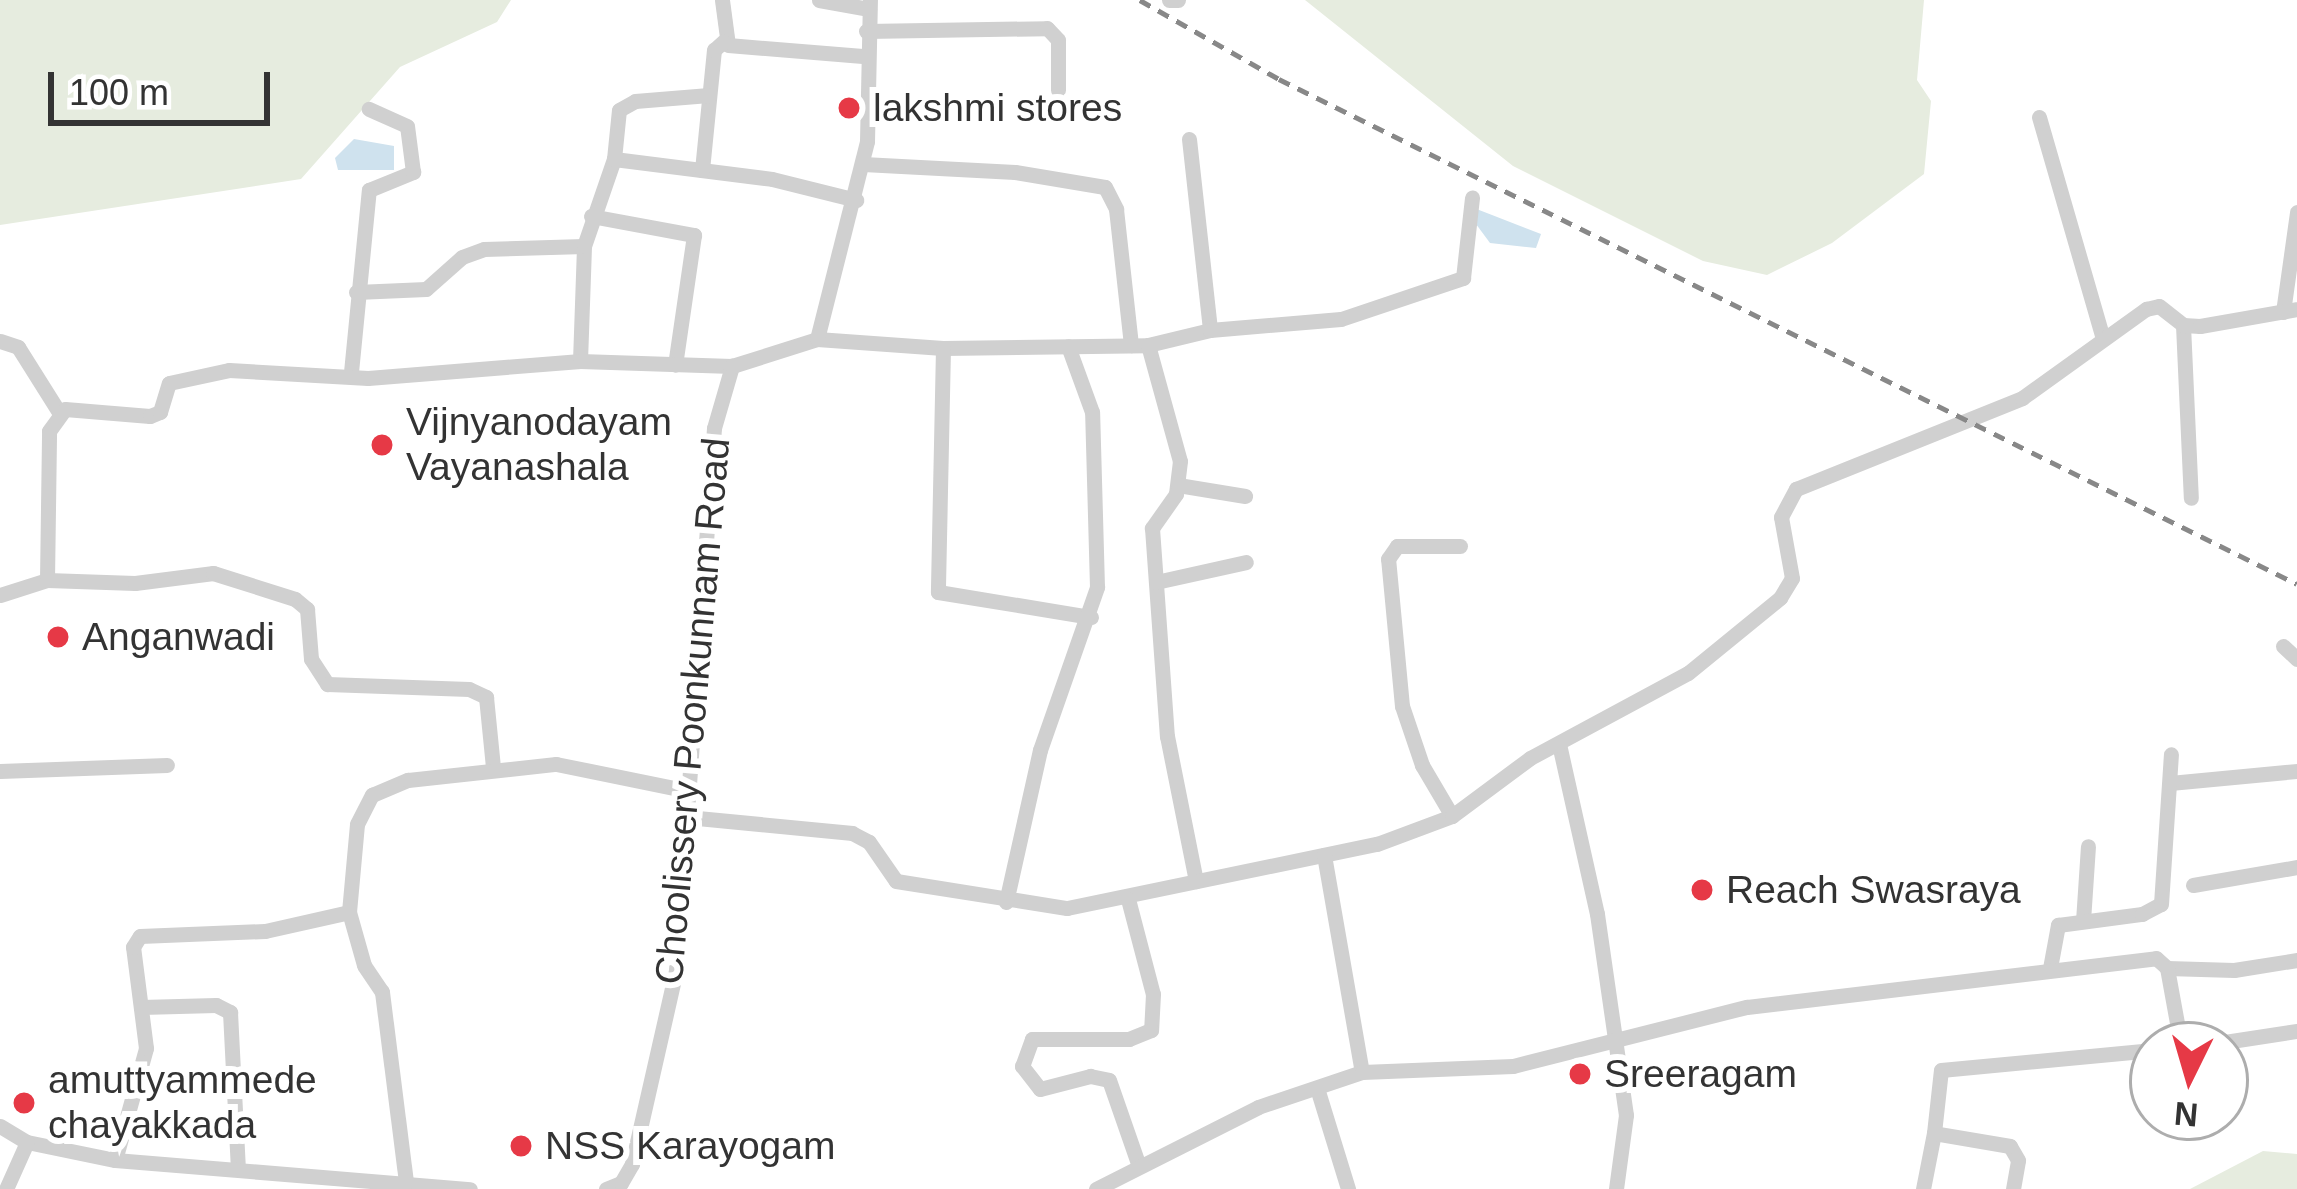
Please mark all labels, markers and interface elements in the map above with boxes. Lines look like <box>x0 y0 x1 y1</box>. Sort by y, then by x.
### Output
scale bar <box>54 48 276 122</box>
text: 100 m <box>69 72 169 113</box>
place label: lakshmi stores <box>873 85 1122 131</box>
marker: lakshmi stores <box>836 95 862 121</box>
place label: Vijnyanodayam Vayanashala <box>406 400 672 491</box>
marker: Vijnyanodayam Vayanashala <box>369 432 395 458</box>
street label: Choolissery Poonkunnam Road <box>646 436 740 986</box>
place label: Anganwadi <box>82 614 275 660</box>
marker: Anganwadi <box>45 624 71 650</box>
place label: Reach Swasraya <box>1726 867 2021 913</box>
marker: Reach Swasraya <box>1689 877 1715 903</box>
north arrow <box>2129 1021 2249 1141</box>
place label: Sreeragam <box>1604 1051 1797 1097</box>
place label: amuttyammede chayakkada <box>48 1058 317 1149</box>
marker: Sreeragam <box>1567 1061 1593 1087</box>
marker: amuttyammede chayakkada <box>11 1090 37 1116</box>
text: N <box>2173 1095 2200 1134</box>
place label: NSS Karayogam <box>545 1123 835 1169</box>
marker: NSS Karayogam <box>508 1133 534 1159</box>

